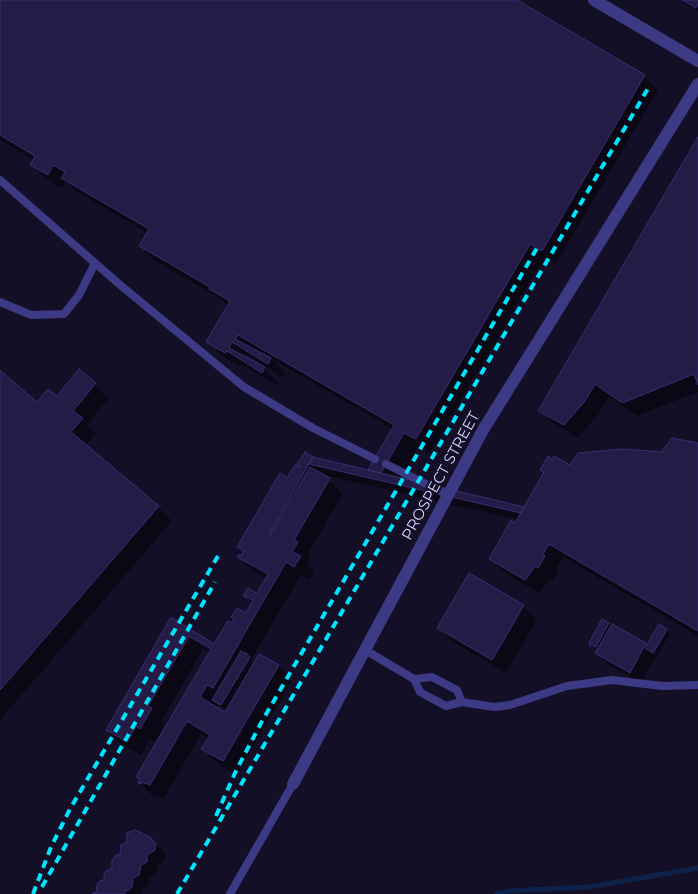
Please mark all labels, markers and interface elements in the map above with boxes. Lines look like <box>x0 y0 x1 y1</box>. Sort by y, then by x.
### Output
street label: PROSPECT STREET <box>398 409 484 543</box>

